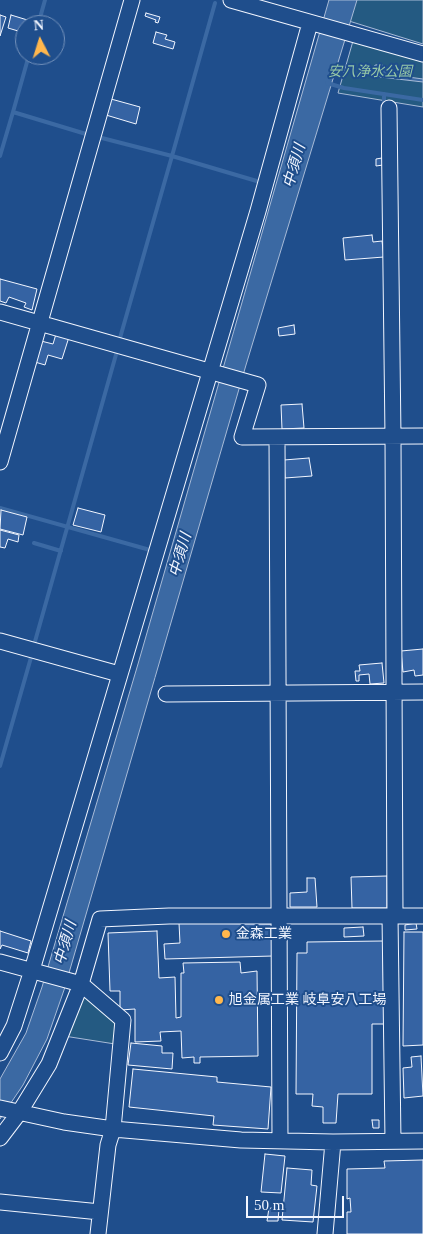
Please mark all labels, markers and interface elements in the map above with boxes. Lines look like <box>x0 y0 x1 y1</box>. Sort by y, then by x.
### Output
north arrow <box>15 15 65 65</box>
text: N <box>33 18 44 33</box>
park label: 安八浄水公園 <box>328 64 412 80</box>
water label: 中須川 <box>280 142 310 190</box>
water label: 中須川 <box>166 531 196 579</box>
water label: 中須川 <box>51 919 81 967</box>
place label: 金森工業 <box>236 926 292 942</box>
marker: 金森工業 <box>220 928 232 940</box>
place label: 旭金属工業 岐阜安八工場 <box>229 992 386 1008</box>
marker: 旭金属工業 岐阜安八工場 <box>213 994 225 1006</box>
scale bar <box>248 1186 346 1218</box>
text: 50 m <box>254 1197 284 1213</box>

